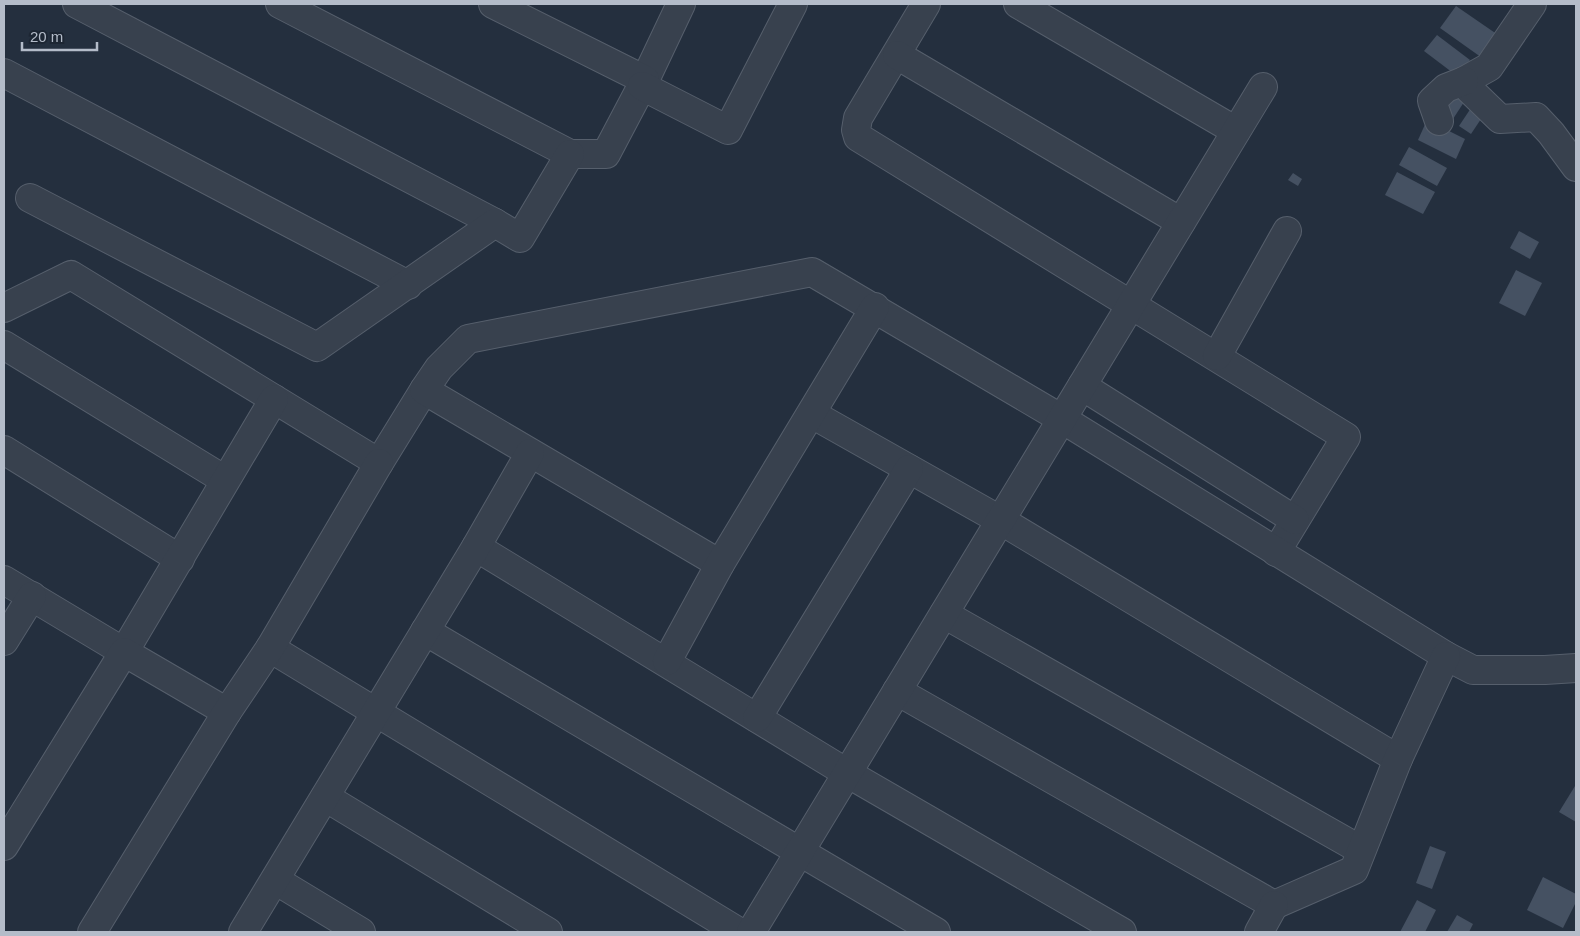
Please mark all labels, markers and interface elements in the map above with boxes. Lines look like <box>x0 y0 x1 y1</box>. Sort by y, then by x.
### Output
scale bar <box>22 20 98 52</box>
text: 20 m <box>30 28 63 45</box>

